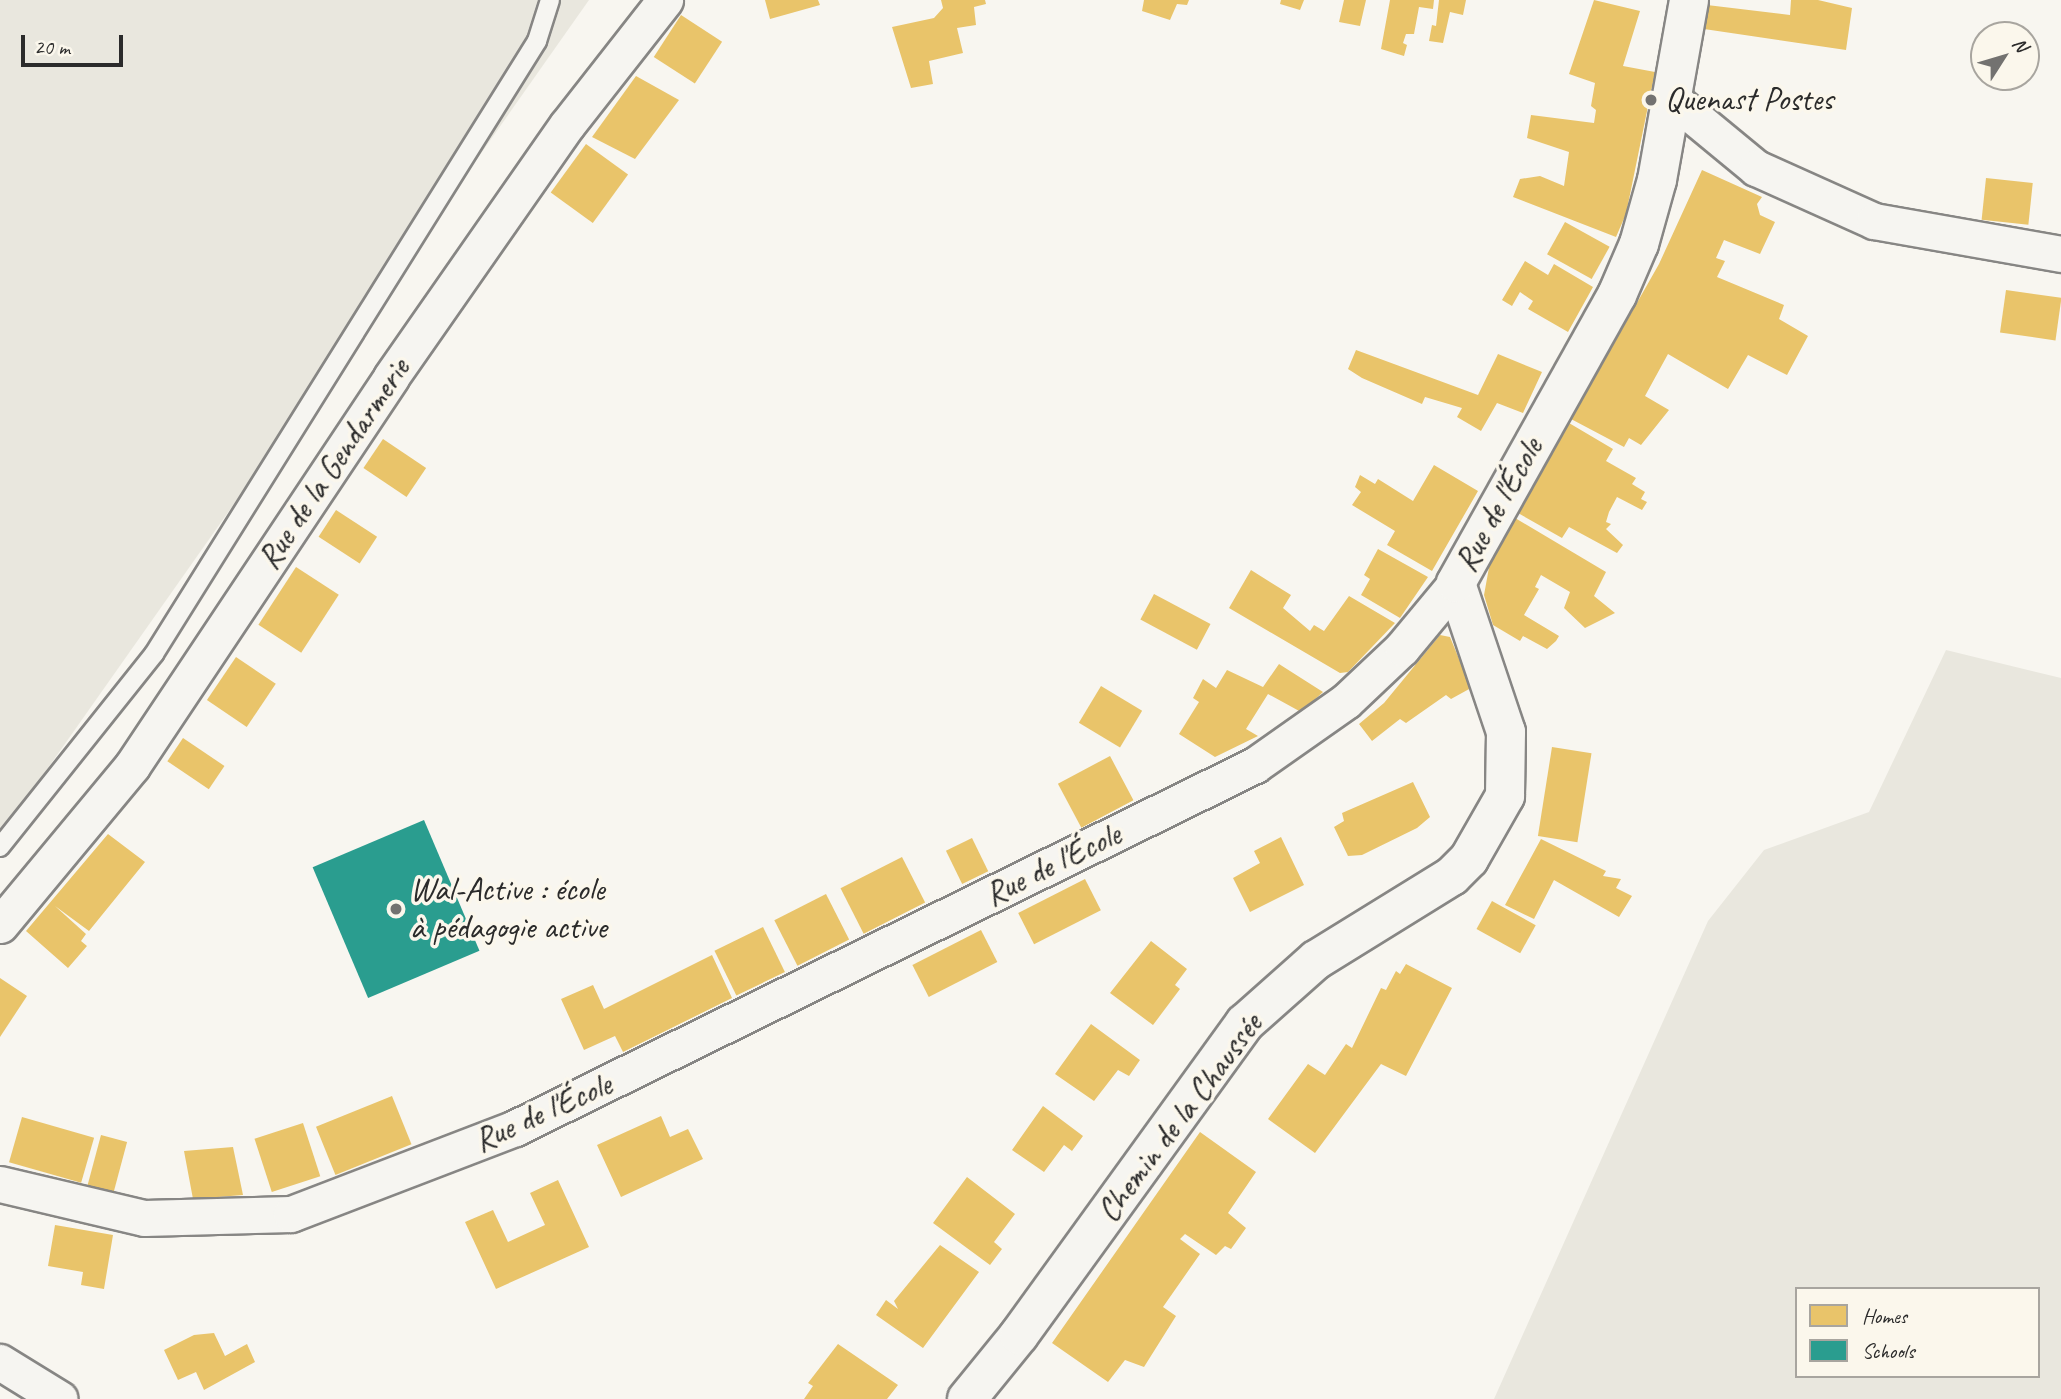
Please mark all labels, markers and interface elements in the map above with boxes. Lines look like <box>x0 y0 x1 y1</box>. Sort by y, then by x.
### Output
scale bar <box>24 21 126 65</box>
north arrow <box>1970 21 2040 91</box>
text: N <box>2007 33 2033 56</box>
text: 20 m <box>34 34 70 60</box>
place label: Quenast Postes <box>1665 80 1833 120</box>
marker: Quenast Postes <box>1643 92 1659 108</box>
street label: Rue de la Gendarmerie <box>249 351 419 577</box>
street label: Rue de l'École <box>1446 431 1552 579</box>
street label: Rue de l'École <box>978 815 1128 915</box>
place label: Wal-Active : école à pédagogie active <box>410 870 608 948</box>
marker: Wal-Active : école à pédagogie active <box>388 901 404 917</box>
street label: Chemin de la Chaussée <box>1088 1005 1272 1231</box>
street label: Rue de l'École <box>468 1065 618 1161</box>
legend <box>1795 1287 2040 1378</box>
text: Homes <box>1862 1303 1907 1329</box>
text: Schools <box>1862 1338 1914 1364</box>

